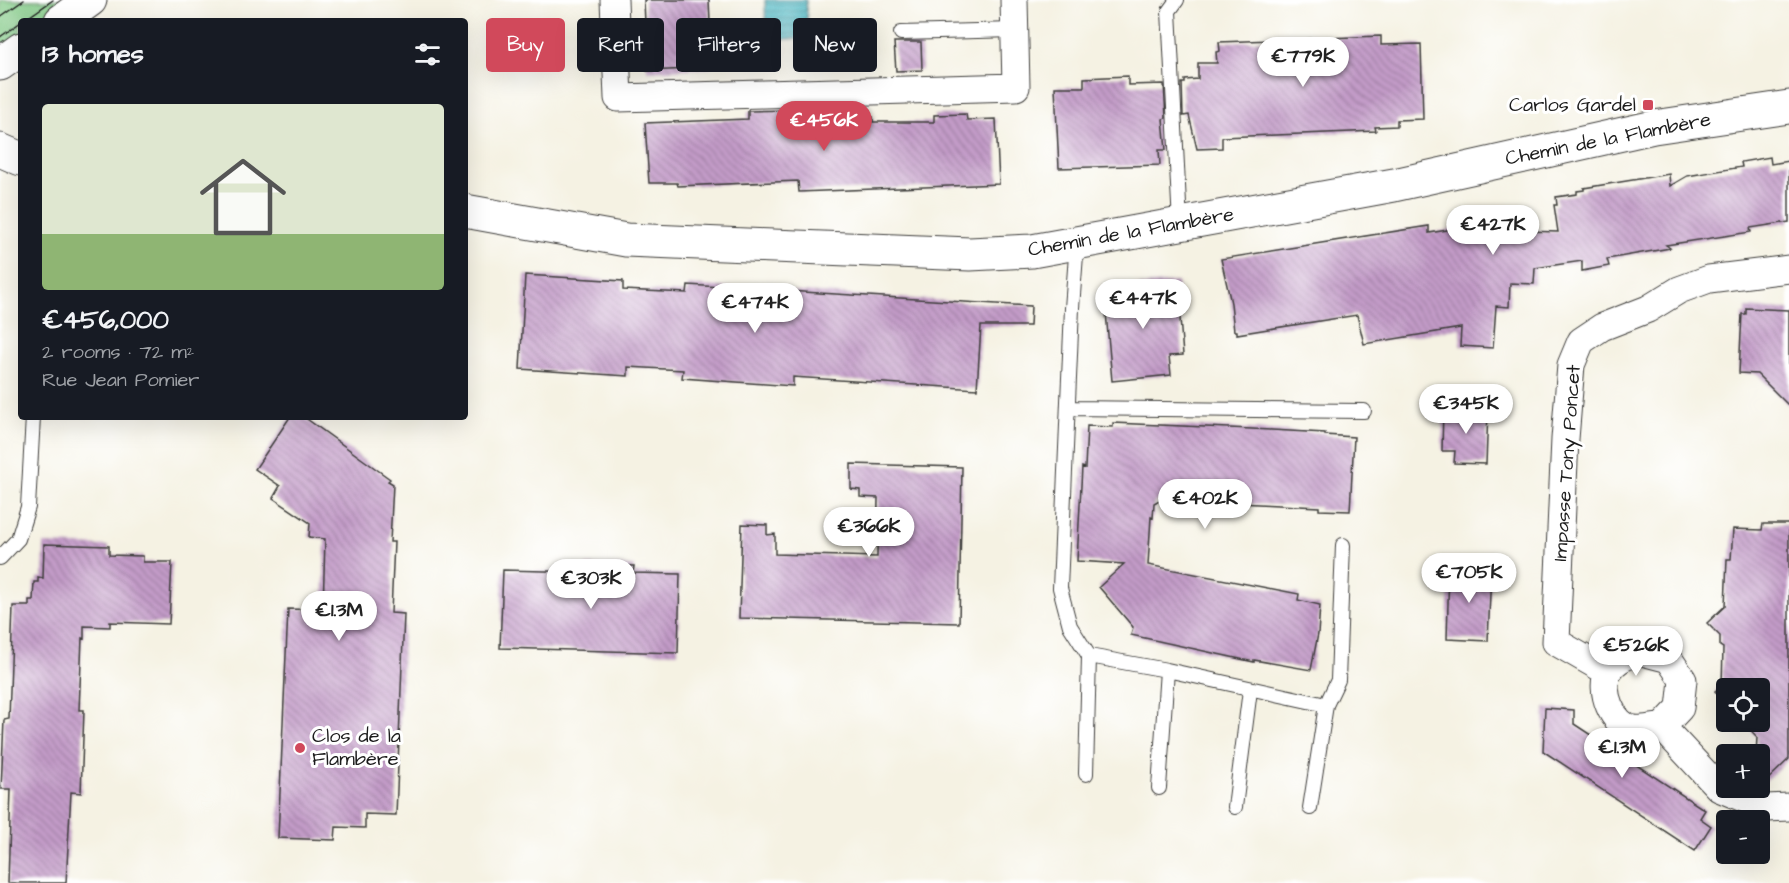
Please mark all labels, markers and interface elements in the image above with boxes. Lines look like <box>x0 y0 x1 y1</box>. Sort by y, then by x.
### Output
chip: Buy <box>486 18 565 72</box>
chip: Rent <box>577 18 664 72</box>
chip: Filters <box>676 18 781 72</box>
chip: New <box>793 18 877 72</box>
text: 13 homes <box>42 36 144 72</box>
pin: €779K <box>1261 37 1345 88</box>
icon: filters <box>411 38 444 71</box>
text: €779K <box>1271 42 1335 70</box>
place label: Carlos Gardel <box>1509 91 1636 119</box>
marker: Carlos Gardel <box>1641 98 1655 112</box>
pin: €456K <box>782 101 866 152</box>
street label: Chemin de la Flambère <box>1503 105 1713 173</box>
text: €456K <box>790 106 858 134</box>
icon: home <box>189 143 297 251</box>
street label: Chemin de la Flambère <box>1026 200 1236 264</box>
pin: €427K <box>1451 205 1535 256</box>
text: €427K <box>1460 210 1526 238</box>
pin: €447K <box>1101 279 1185 330</box>
pin: €474K <box>713 283 797 334</box>
text: €447K <box>1109 284 1177 312</box>
text: €474K <box>721 288 789 316</box>
text: €456,000 <box>42 302 169 338</box>
text: 2 rooms · 72 m² <box>42 338 194 366</box>
street label: Impasse Tony Poncet <box>1546 364 1589 562</box>
text: Rue Jean Pomier <box>42 366 199 394</box>
pin: €345K <box>1424 384 1508 435</box>
text: €345K <box>1433 389 1499 417</box>
pin: €402K <box>1163 479 1247 530</box>
text: €402K <box>1172 484 1238 512</box>
pin: €366K <box>827 507 911 558</box>
text: €366K <box>837 512 901 540</box>
pin: €705K <box>1427 553 1511 604</box>
text: €705K <box>1435 558 1503 586</box>
pin: €303K <box>549 559 633 610</box>
text: €303K <box>561 564 621 592</box>
pin: €1.3M <box>297 591 381 642</box>
text: €1.3M <box>315 596 363 624</box>
pin: €526K <box>1594 626 1678 677</box>
text: €526K <box>1603 631 1669 659</box>
map controls <box>1716 678 1770 864</box>
button: locate <box>1716 678 1770 732</box>
place label: Clos de la Flambère <box>312 722 401 773</box>
pin: €1.3M <box>1580 728 1664 779</box>
text: €1.3M <box>1598 733 1646 761</box>
marker: Clos de la Flambère <box>293 741 307 755</box>
button: + <box>1716 744 1770 798</box>
button: − <box>1716 810 1770 864</box>

